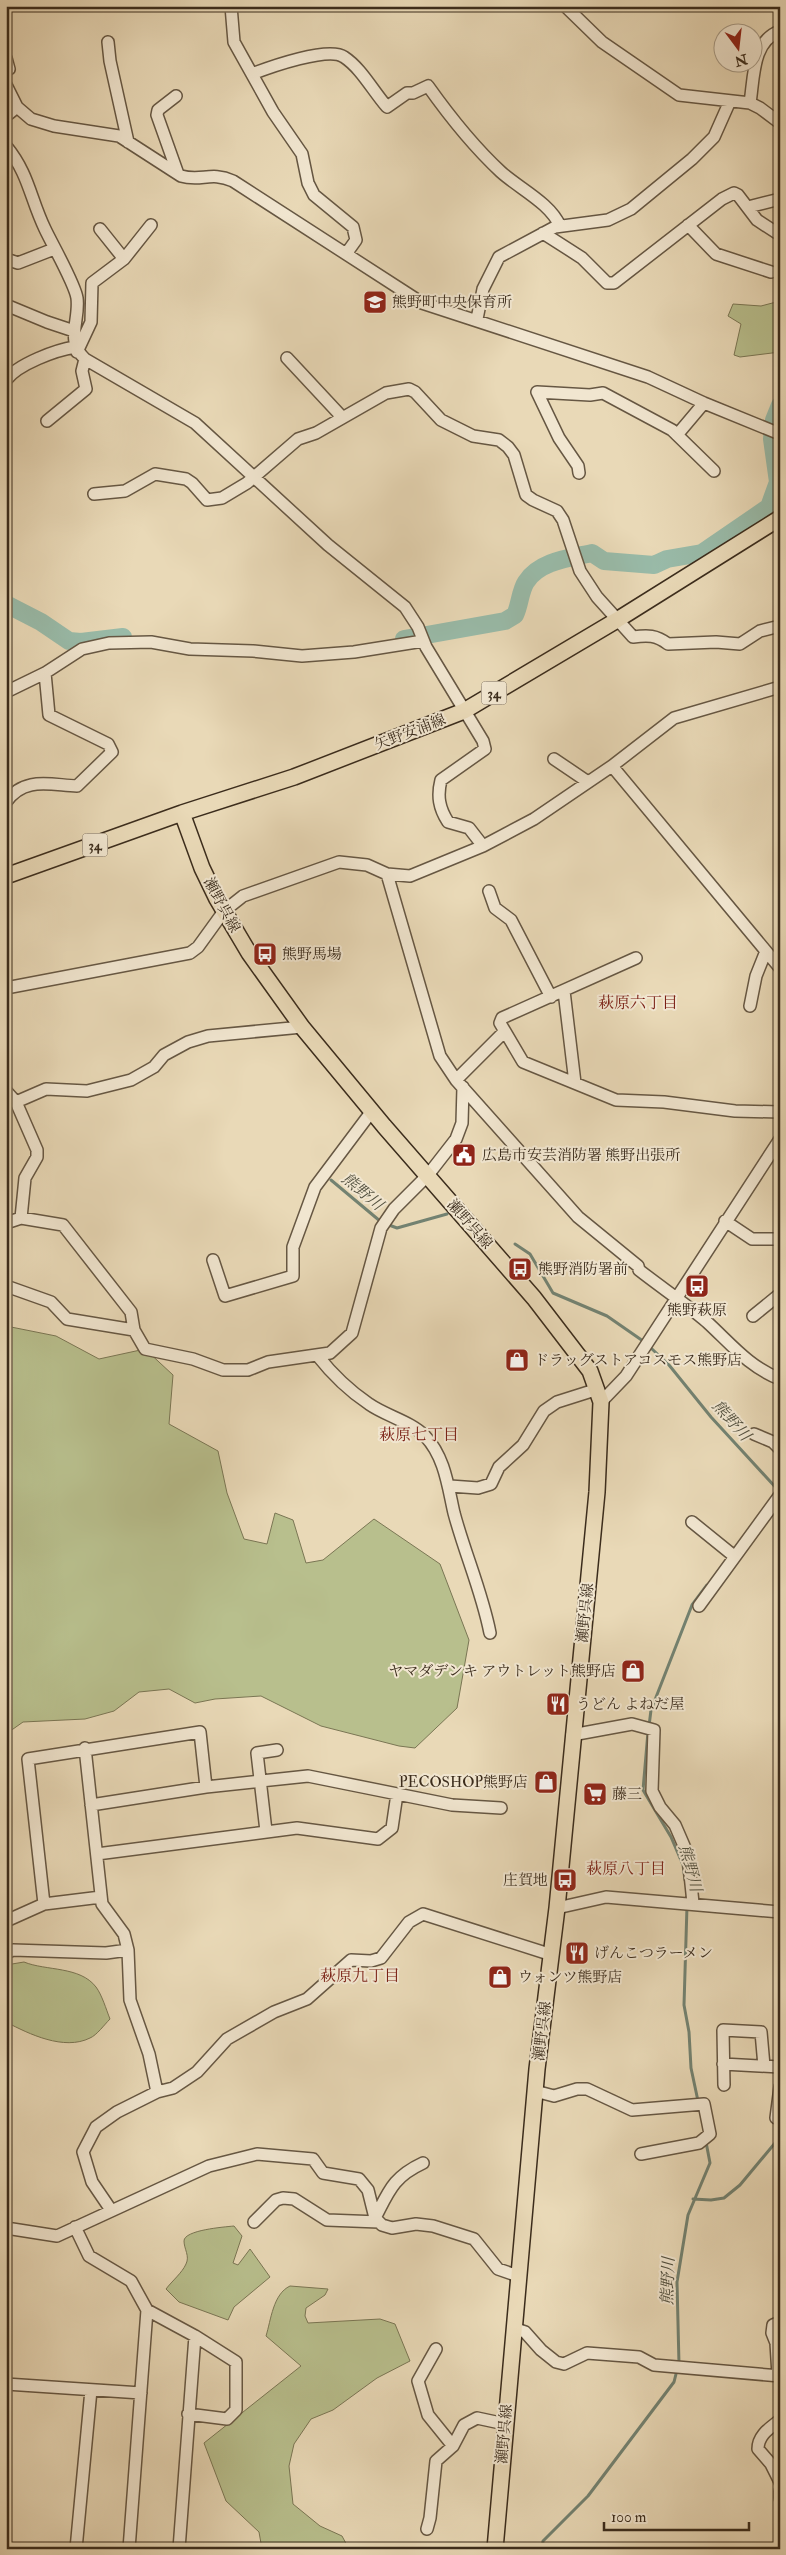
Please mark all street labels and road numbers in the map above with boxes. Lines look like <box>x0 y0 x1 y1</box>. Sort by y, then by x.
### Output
road number: 34 <box>482 681 506 704</box>
street label: 矢野安浦線 <box>372 710 449 755</box>
road number: 34 <box>82 834 108 856</box>
street label: 瀬野呉線 <box>199 874 244 936</box>
street label: 瀬野呉線 <box>443 1195 496 1253</box>
street label: 瀬野呉線 <box>573 1582 598 1644</box>
street label: 瀬野呉線 <box>529 2000 556 2062</box>
street label: 瀬野呉線 <box>492 2403 517 2465</box>

